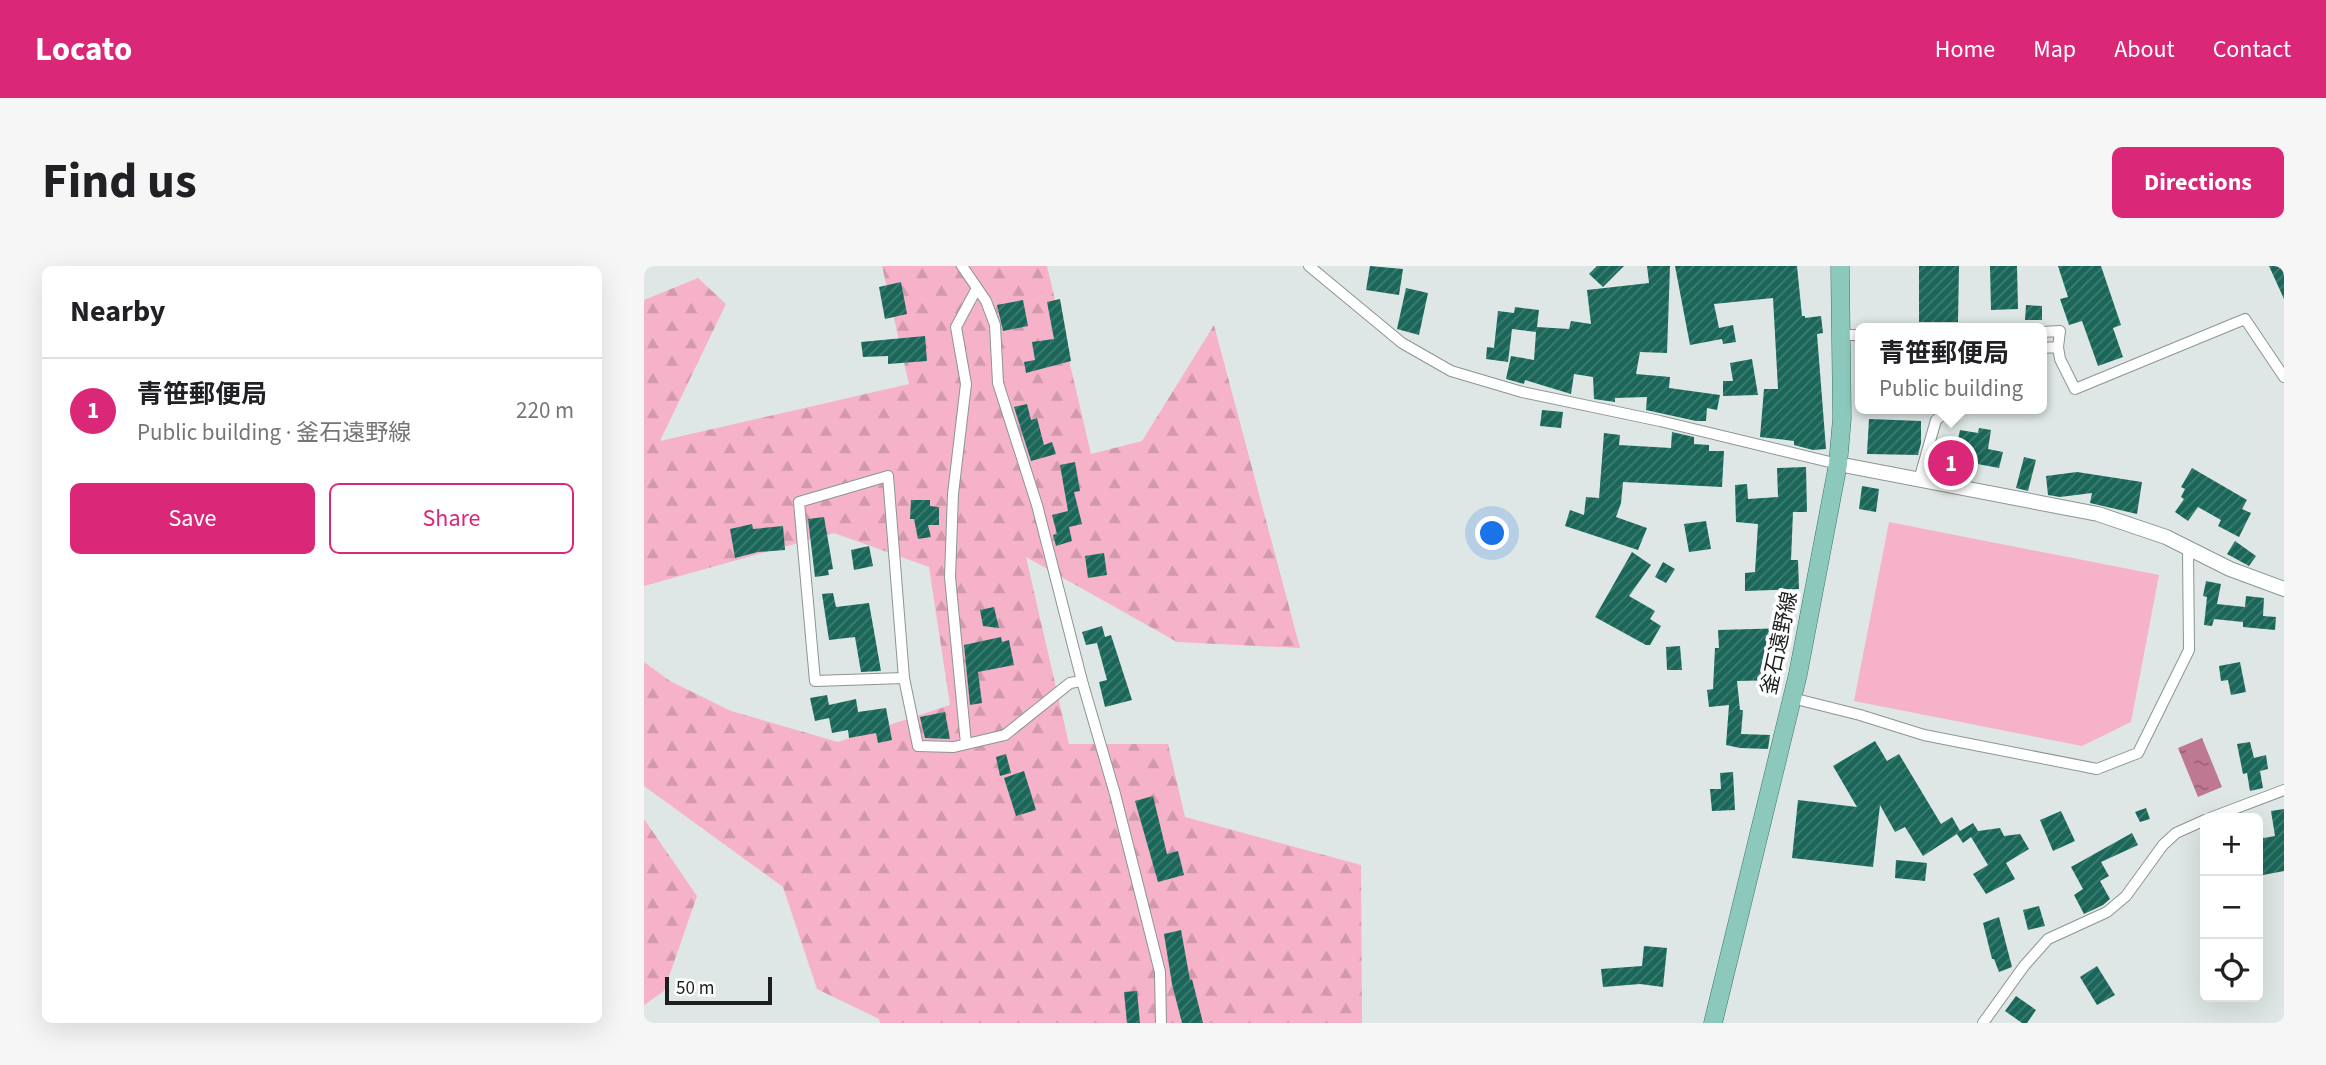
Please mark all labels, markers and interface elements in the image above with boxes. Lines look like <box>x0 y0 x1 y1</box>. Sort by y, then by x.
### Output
text: Locato <box>35 26 132 73</box>
text: Home <box>1935 32 1995 67</box>
text: Map <box>2033 32 2076 67</box>
text: About <box>2114 32 2175 67</box>
text: Contact <box>2213 32 2291 67</box>
text: Find us <box>42 147 197 217</box>
button: Directions <box>2112 147 2284 218</box>
text: Nearby <box>70 290 165 333</box>
popup <box>1855 323 2047 414</box>
text: 青笹郵便局 <box>1879 335 2009 372</box>
text: Public building <box>1879 372 2023 405</box>
text: 青笹郵便局 <box>137 376 267 413</box>
text: 1 <box>87 394 99 427</box>
text: 220 m <box>516 394 574 427</box>
text: Public building · 釜石遠野線 <box>137 416 411 449</box>
pin: 1 <box>1928 437 1974 489</box>
button: Save <box>70 483 315 554</box>
button: Share <box>329 483 574 554</box>
your location <box>1475 516 1509 550</box>
street label: 釜石遠野線 <box>1753 589 1805 697</box>
map controls <box>2200 813 2263 1002</box>
button: + <box>2200 813 2263 876</box>
button: − <box>2200 876 2263 939</box>
button: locate <box>2200 939 2263 1002</box>
scale bar <box>665 974 772 1006</box>
text: 50 m <box>676 975 714 1002</box>

